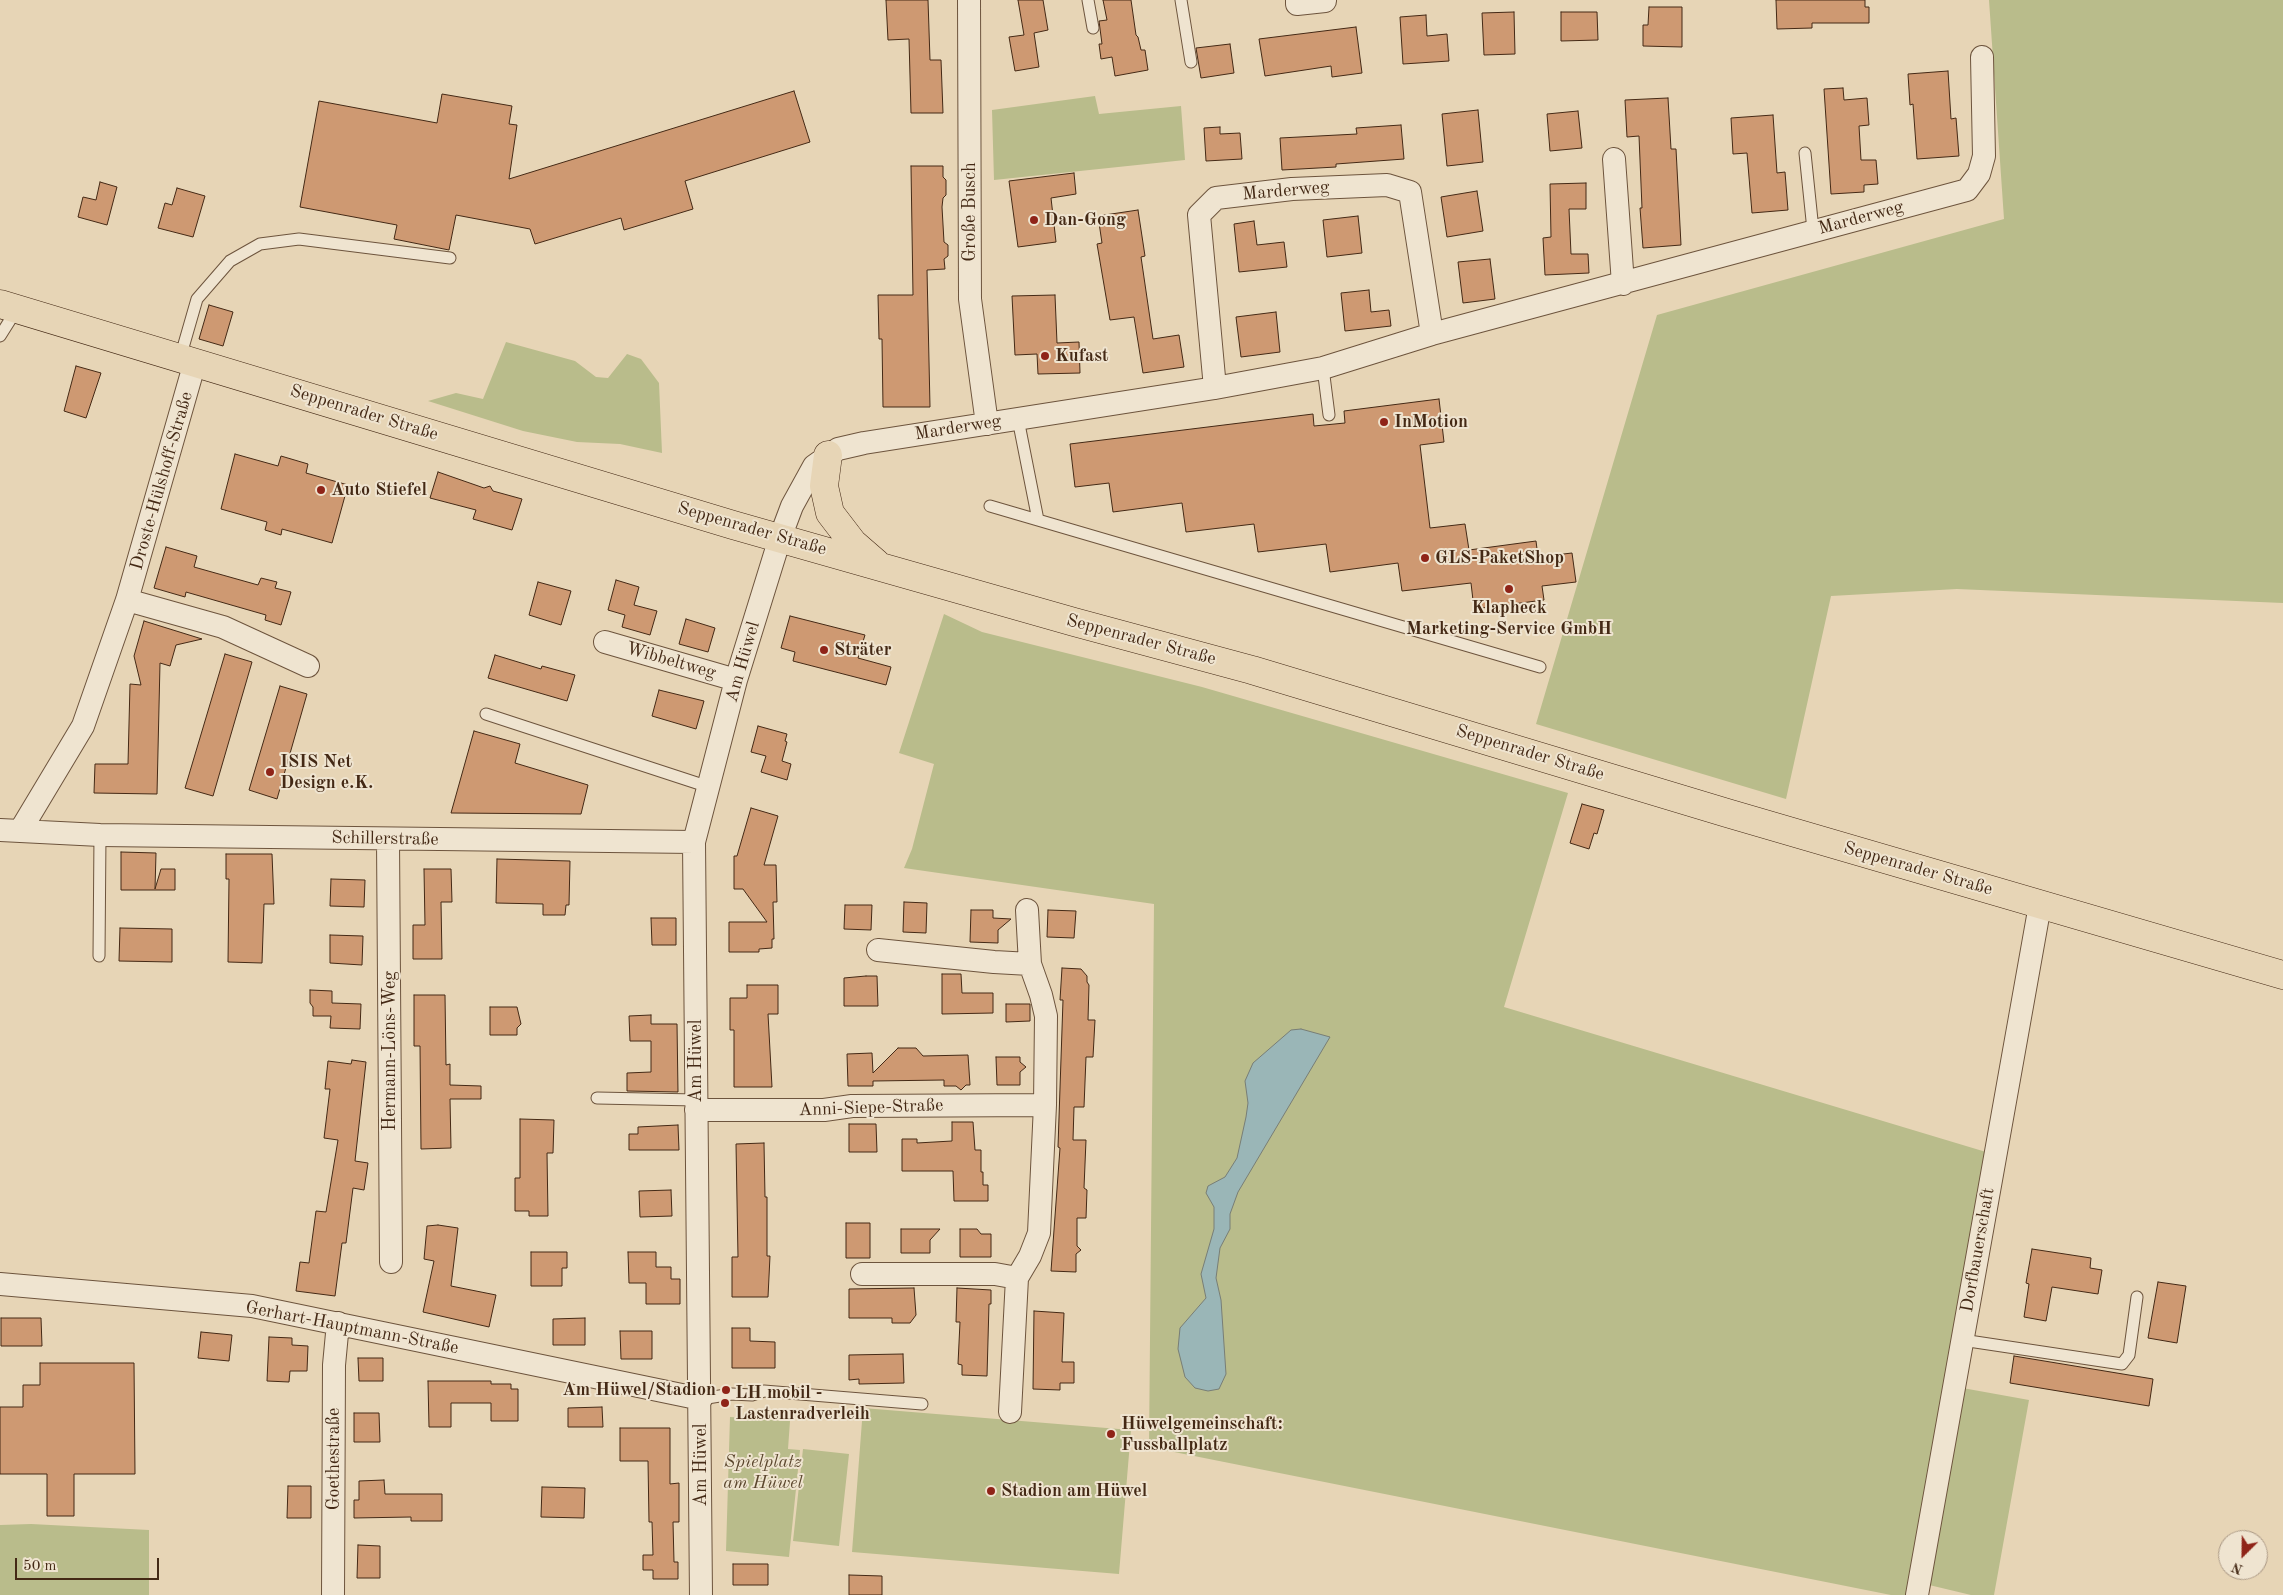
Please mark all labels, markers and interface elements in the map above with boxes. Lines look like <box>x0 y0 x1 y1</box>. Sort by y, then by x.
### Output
street label: Große Busch <box>959 162 981 262</box>
street label: Marderweg <box>1241 176 1331 206</box>
street label: Marderweg <box>1816 196 1906 240</box>
place label: Dan-Gong <box>1044 209 1126 231</box>
marker: Dan-Gong <box>1028 214 1040 226</box>
place label: Kufast <box>1055 345 1108 367</box>
marker: Kufast <box>1039 350 1051 362</box>
street label: Seppenrader Straße <box>287 380 441 446</box>
street label: Droste-Hülshoff-Straße <box>126 389 198 573</box>
street label: Marderweg <box>913 410 1003 446</box>
place label: InMotion <box>1394 411 1468 433</box>
marker: InMotion <box>1378 416 1390 428</box>
place label: Auto Stiefel <box>331 479 427 501</box>
marker: Auto Stiefel <box>315 484 327 496</box>
street label: Seppenrader Straße <box>675 497 829 561</box>
place label: GLS-PaketShop <box>1435 547 1564 569</box>
marker: GLS-PaketShop <box>1419 552 1431 564</box>
marker: Klapheck Marketing-Service GmbH <box>1503 583 1515 595</box>
place label: Klapheck Marketing-Service GmbH <box>1406 597 1612 640</box>
street label: Seppenrader Straße <box>1064 610 1218 670</box>
street label: Am Hüwel <box>721 619 765 705</box>
street label: Wibbeltweg <box>624 638 718 684</box>
place label: Sträter <box>834 639 892 661</box>
marker: Sträter <box>818 644 830 656</box>
street label: Seppenrader Straße <box>1453 720 1607 786</box>
place label: ISIS Net Design e.K. <box>280 751 373 794</box>
marker: ISIS Net Design e.K. <box>264 766 276 778</box>
street label: Schillerstraße <box>331 827 439 851</box>
street label: Seppenrader Straße <box>1841 837 1995 901</box>
street label: Hermann-Löns-Weg <box>379 971 401 1131</box>
street label: Am Hüwel <box>685 1019 707 1103</box>
street label: Anni-Siepe-Straße <box>798 1095 944 1121</box>
street label: Dorfbauerschaft <box>1956 1186 2000 1314</box>
street label: Gerhart-Hauptmann-Straße <box>244 1297 460 1359</box>
place label: Am Hüwel/Stadion <box>562 1379 716 1401</box>
place label: LH mobil - Lastenradverleih <box>735 1382 870 1425</box>
marker: Am Hüwel/Stadion <box>720 1384 732 1396</box>
marker: LH mobil - Lastenradverleih <box>719 1397 731 1409</box>
street label: Goethestraße <box>323 1408 345 1510</box>
place label: Hüwelgemeinschaft: Fussballplatz <box>1121 1413 1283 1456</box>
street label: Am Hüwel <box>690 1423 712 1507</box>
marker: Hüwelgemeinschaft: Fussballplatz <box>1105 1428 1117 1440</box>
park label: Spielplatz am Hüwel <box>723 1451 803 1494</box>
place label: Stadion am Hüwel <box>1001 1480 1147 1502</box>
marker: Stadion am Hüwel <box>985 1485 997 1497</box>
north arrow <box>2218 1530 2268 1580</box>
scale bar <box>18 1548 161 1580</box>
text: 50 m <box>23 1559 57 1574</box>
text: N <box>2230 1559 2245 1576</box>

